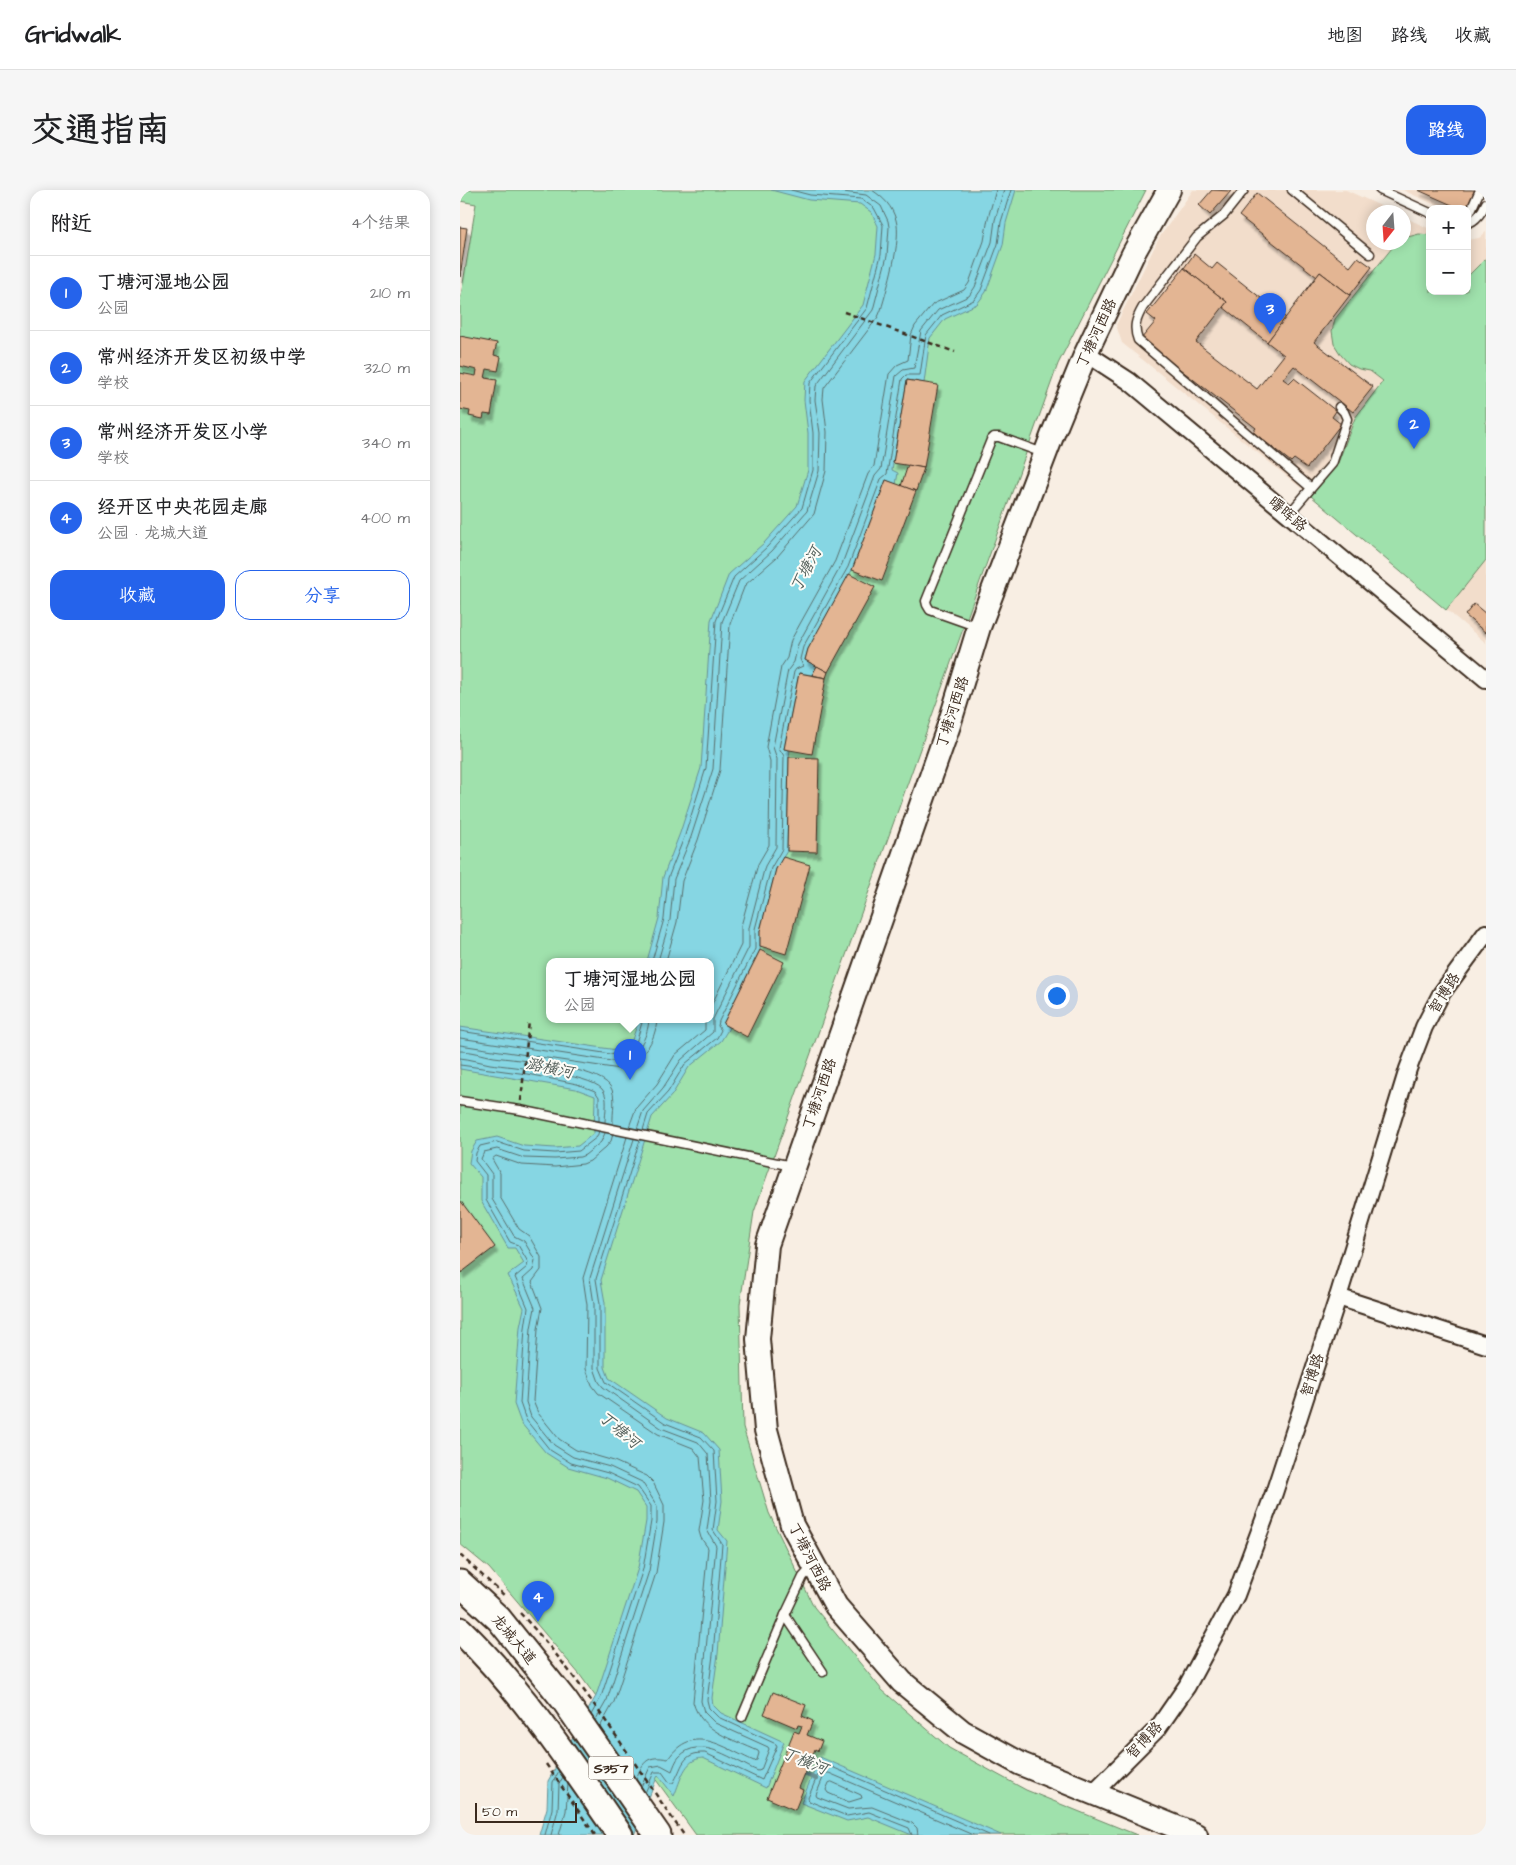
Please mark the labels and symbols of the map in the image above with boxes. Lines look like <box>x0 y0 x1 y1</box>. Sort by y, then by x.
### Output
north arrow <box>1366 205 1411 250</box>
pin: 3 <box>1254 293 1286 334</box>
street label: 丁塘河西路 <box>1071 295 1122 372</box>
pin: 2 <box>1398 408 1430 449</box>
street label: 曙晖路 <box>1264 492 1312 537</box>
water label: 丁塘河 <box>785 540 828 596</box>
street label: 丁塘河西路 <box>931 673 974 751</box>
street label: 智博路 <box>1424 969 1465 1018</box>
your location <box>1044 983 1070 1009</box>
pin: 1 <box>614 1039 646 1080</box>
water label: 潞横河 <box>524 1052 578 1084</box>
street label: 丁塘河西路 <box>797 1055 842 1133</box>
street label: 智博路 <box>1296 1351 1329 1400</box>
water label: 丁塘河 <box>594 1406 647 1456</box>
street label: 丁塘河西路 <box>783 1519 836 1595</box>
pin: 4 <box>522 1581 554 1622</box>
street label: 龙城大道 <box>486 1610 541 1669</box>
street label: 智博路 <box>1121 1717 1167 1764</box>
water label: 丁横河 <box>778 1742 834 1781</box>
road number: S357 <box>588 1756 634 1780</box>
scale bar <box>475 1800 578 1823</box>

